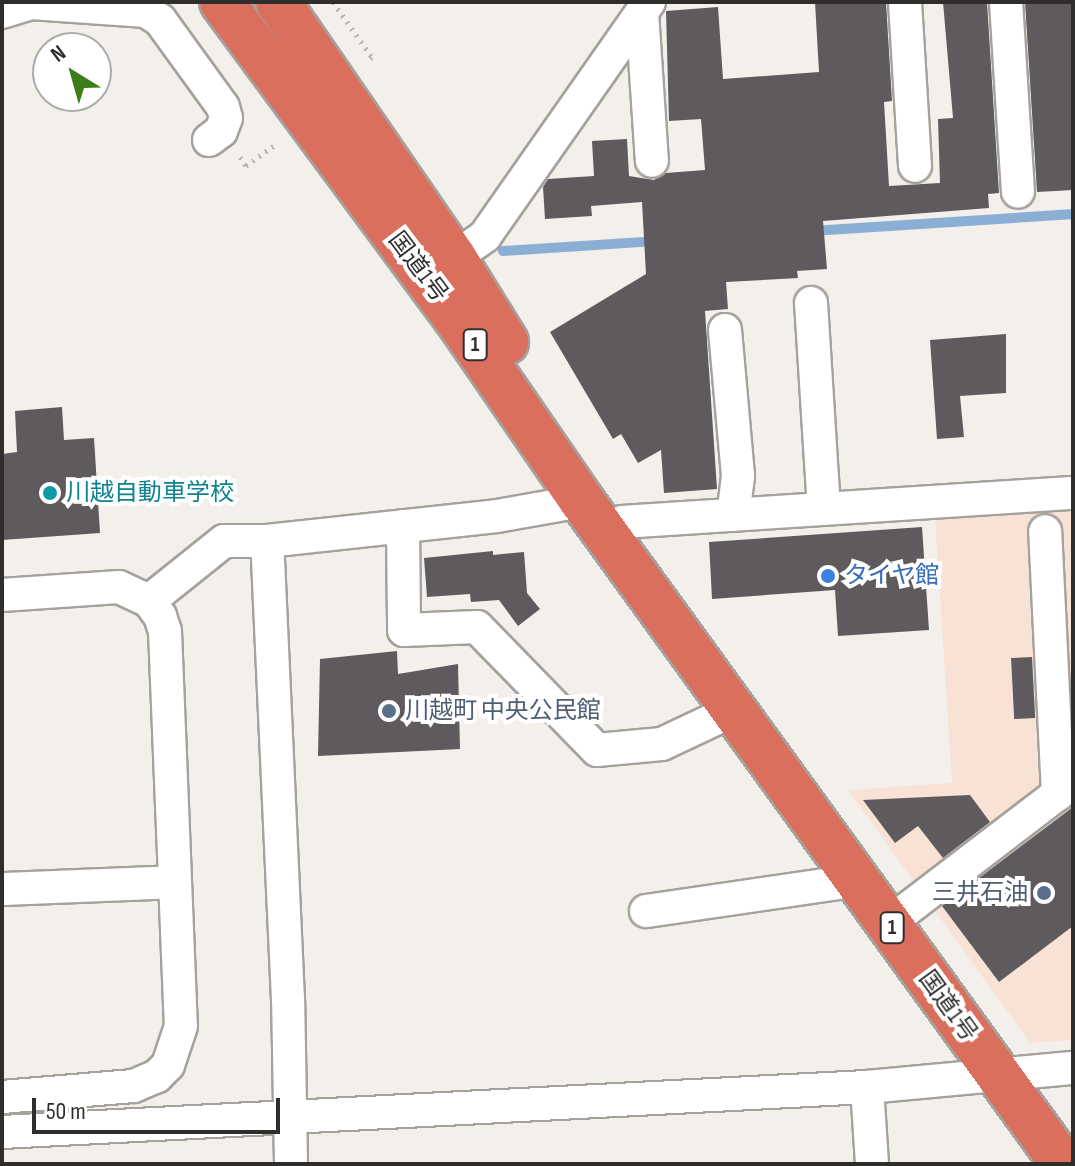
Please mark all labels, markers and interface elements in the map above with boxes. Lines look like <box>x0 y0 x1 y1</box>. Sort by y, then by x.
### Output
north arrow <box>32 32 112 112</box>
text: N <box>46 40 71 68</box>
street label: 国道1号 <box>382 226 454 308</box>
road number: 1 <box>461 327 489 363</box>
place label: 川越自動車学校 <box>66 479 234 507</box>
marker: 川越自動車学校 <box>41 484 59 502</box>
place label: タイヤ館 <box>844 562 940 590</box>
marker: タイヤ館 <box>819 567 837 585</box>
place label: 川越町 中央公民館 <box>405 697 601 725</box>
marker: 川越町 中央公民館 <box>380 702 398 720</box>
place label: 三井石油 <box>932 879 1028 907</box>
marker: 三井石油 <box>1035 884 1053 902</box>
road number: 1 <box>878 910 906 946</box>
street label: 国道1号 <box>913 965 983 1047</box>
scale bar <box>36 1082 284 1132</box>
text: 50 m <box>46 1097 86 1126</box>

